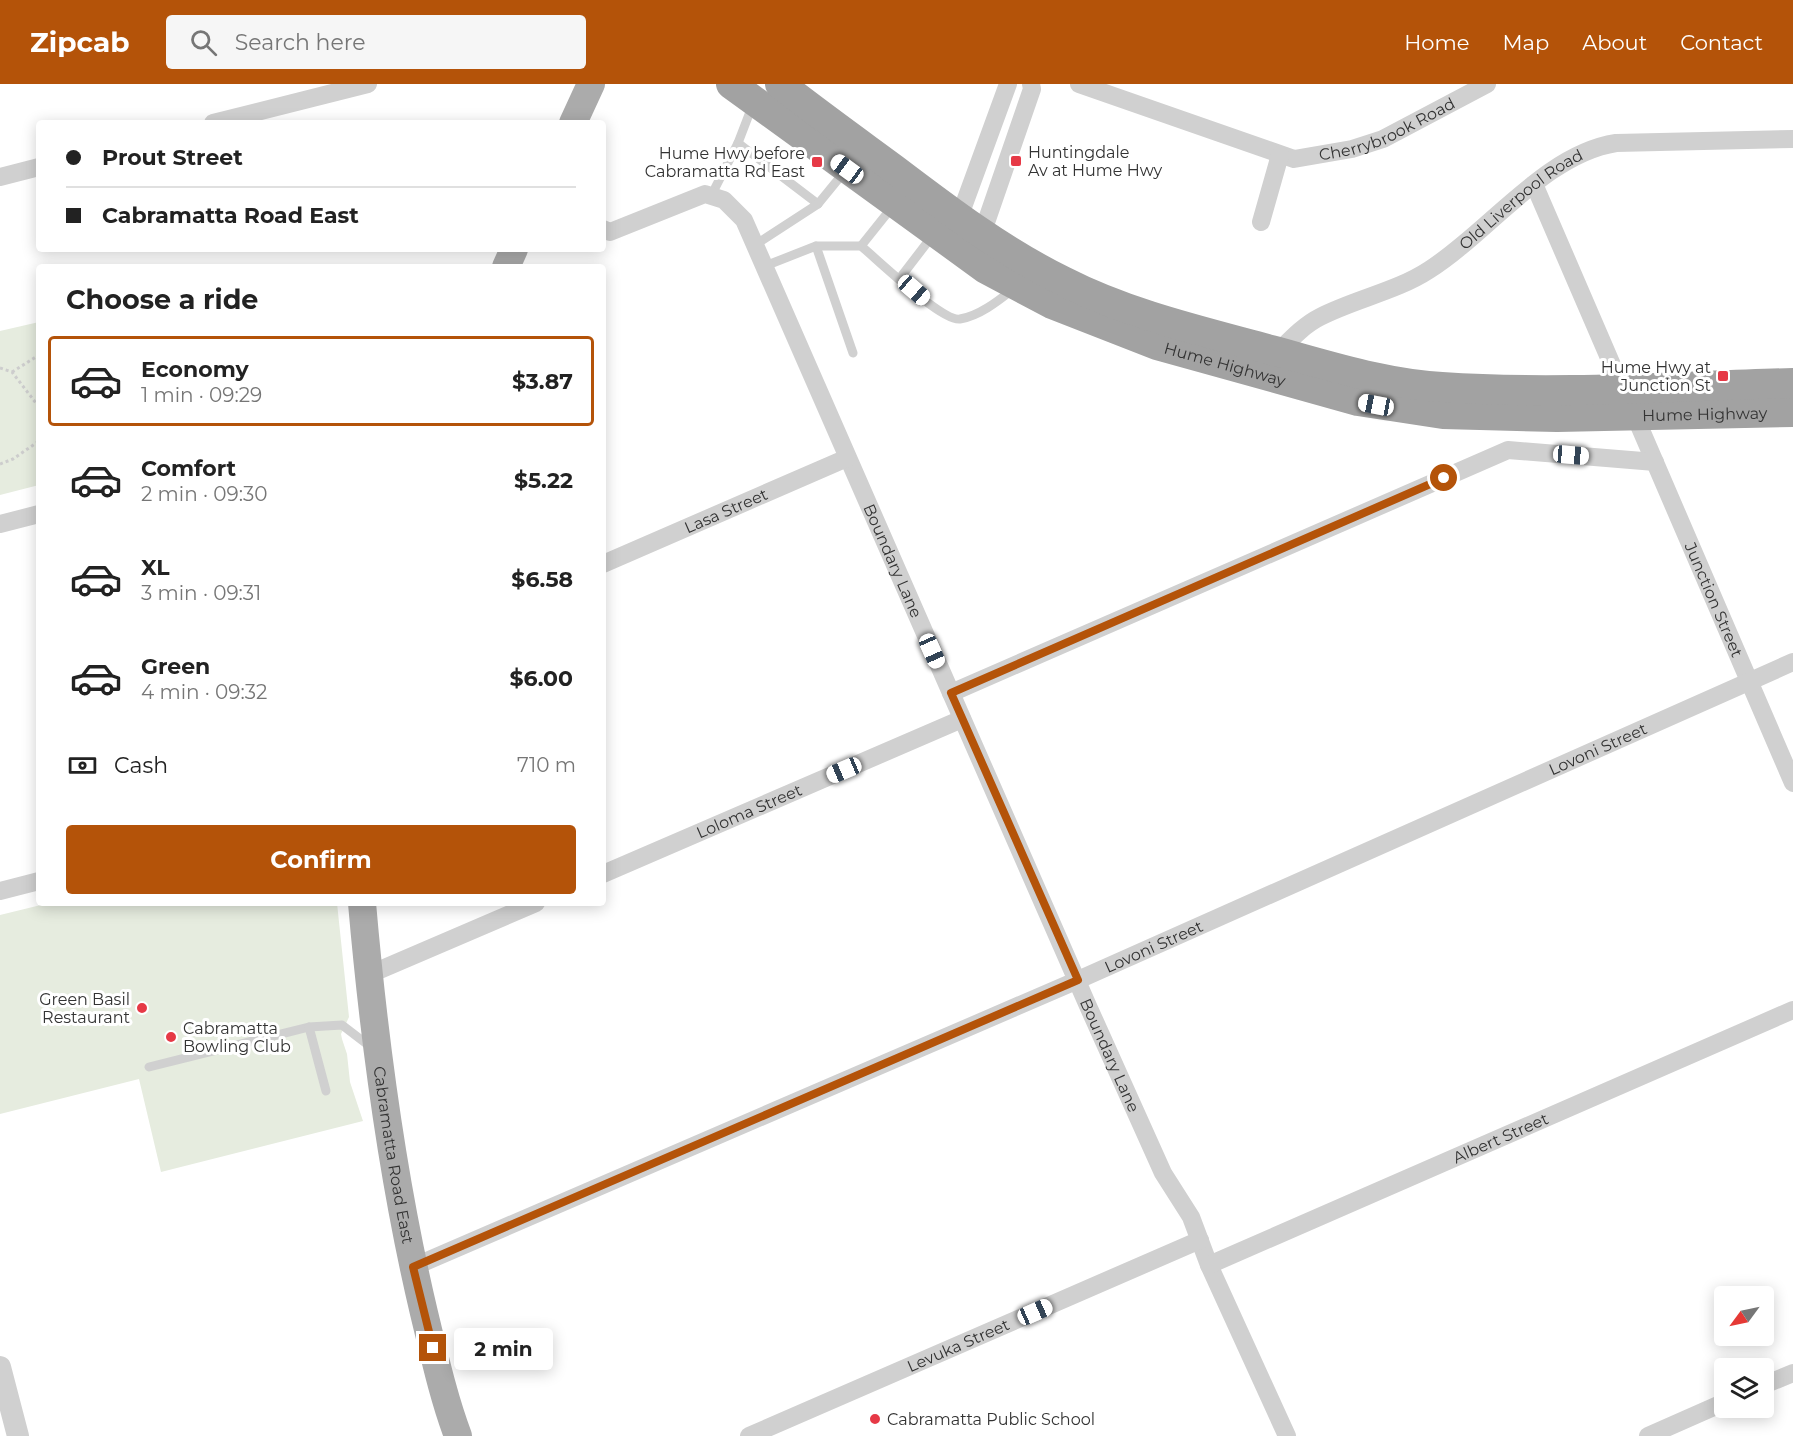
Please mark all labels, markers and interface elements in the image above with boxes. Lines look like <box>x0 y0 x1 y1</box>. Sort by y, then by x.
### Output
search box <box>166 15 586 69</box>
text: Zipcab <box>30 25 130 59</box>
icon: search <box>187 26 220 59</box>
text: Search here <box>235 29 366 56</box>
text: Home <box>1404 30 1469 55</box>
text: Map <box>1502 30 1549 55</box>
text: About <box>1582 30 1647 55</box>
text: Contact <box>1680 30 1763 55</box>
street label: Cherrybrook Road <box>1317 93 1458 164</box>
place label: Huntingdale Av at Hume Hwy <box>1028 143 1163 180</box>
text: Prout Street <box>102 144 243 171</box>
place label: Hume Hwy before Cabramatta Rd East <box>645 144 805 181</box>
street label: Old Liverpool Road <box>1455 145 1586 254</box>
car <box>827 151 867 187</box>
marker: Huntingdale Av at Hume Hwy <box>1009 154 1023 168</box>
marker: Hume Hwy before Cabramatta Rd East <box>810 155 824 169</box>
text: Cabramatta Road East <box>102 202 359 229</box>
car <box>895 271 933 309</box>
text: Choose a ride <box>66 283 258 316</box>
street label: Hume Highway <box>1162 338 1288 390</box>
icon: car <box>69 354 123 408</box>
text: Economy <box>141 356 249 383</box>
place label: Hume Hwy at Junction St <box>1601 358 1712 395</box>
text: $3.87 <box>512 368 573 395</box>
marker: Hume Hwy at Junction St <box>1716 369 1730 383</box>
text: 1 min · 09:29 <box>141 383 262 407</box>
car <box>1357 393 1395 417</box>
street label: Hume Highway <box>1642 403 1768 425</box>
car <box>1552 444 1590 466</box>
icon: car <box>69 453 123 507</box>
text: Comfort <box>141 455 236 482</box>
route start <box>1430 464 1457 491</box>
text: $5.22 <box>514 467 573 494</box>
text: 2 min · 09:30 <box>141 482 267 506</box>
street label: Lasa Street <box>681 484 771 537</box>
street label: Boundary Lane <box>860 501 926 621</box>
street label: Junction Street <box>1681 539 1747 660</box>
icon: car <box>69 552 123 606</box>
text: XL <box>141 554 170 581</box>
text: $6.58 <box>511 566 573 593</box>
text: 3 min · 09:31 <box>141 581 261 605</box>
car <box>916 631 948 671</box>
icon: car <box>69 651 123 705</box>
text: Green <box>141 653 210 680</box>
text: $6.00 <box>509 665 573 692</box>
text: 4 min · 09:32 <box>141 680 267 704</box>
street label: Lovoni Street <box>1546 719 1650 779</box>
icon: cash <box>66 749 99 782</box>
text: Cash <box>114 752 168 779</box>
text: 710 m <box>517 753 576 777</box>
car <box>824 755 864 785</box>
street label: Loloma Street <box>693 780 805 842</box>
button: Confirm <box>66 825 576 894</box>
street label: Lovoni Street <box>1102 916 1206 976</box>
place label: Green Basil Restaurant <box>39 990 130 1027</box>
street label: Boundary Lane <box>1076 995 1144 1115</box>
marker: Green Basil Restaurant <box>135 1001 149 1015</box>
place label: Cabramatta Bowling Club <box>183 1019 291 1056</box>
marker: Cabramatta Bowling Club <box>164 1030 178 1044</box>
street label: Cabramatta Road East <box>370 1065 418 1246</box>
street label: Albert Street <box>1450 1108 1551 1167</box>
north arrow <box>1714 1286 1774 1346</box>
map controls <box>1714 1286 1774 1418</box>
car <box>1015 1296 1055 1328</box>
street label: Levuka Street <box>904 1314 1013 1376</box>
callout: 2 min <box>454 1327 553 1369</box>
route end <box>419 1334 446 1361</box>
text: 2 min <box>474 1337 533 1361</box>
button: layers <box>1714 1358 1774 1418</box>
place label: Cabramatta Public School <box>887 1410 1095 1429</box>
marker: Cabramatta Public School <box>868 1412 882 1426</box>

